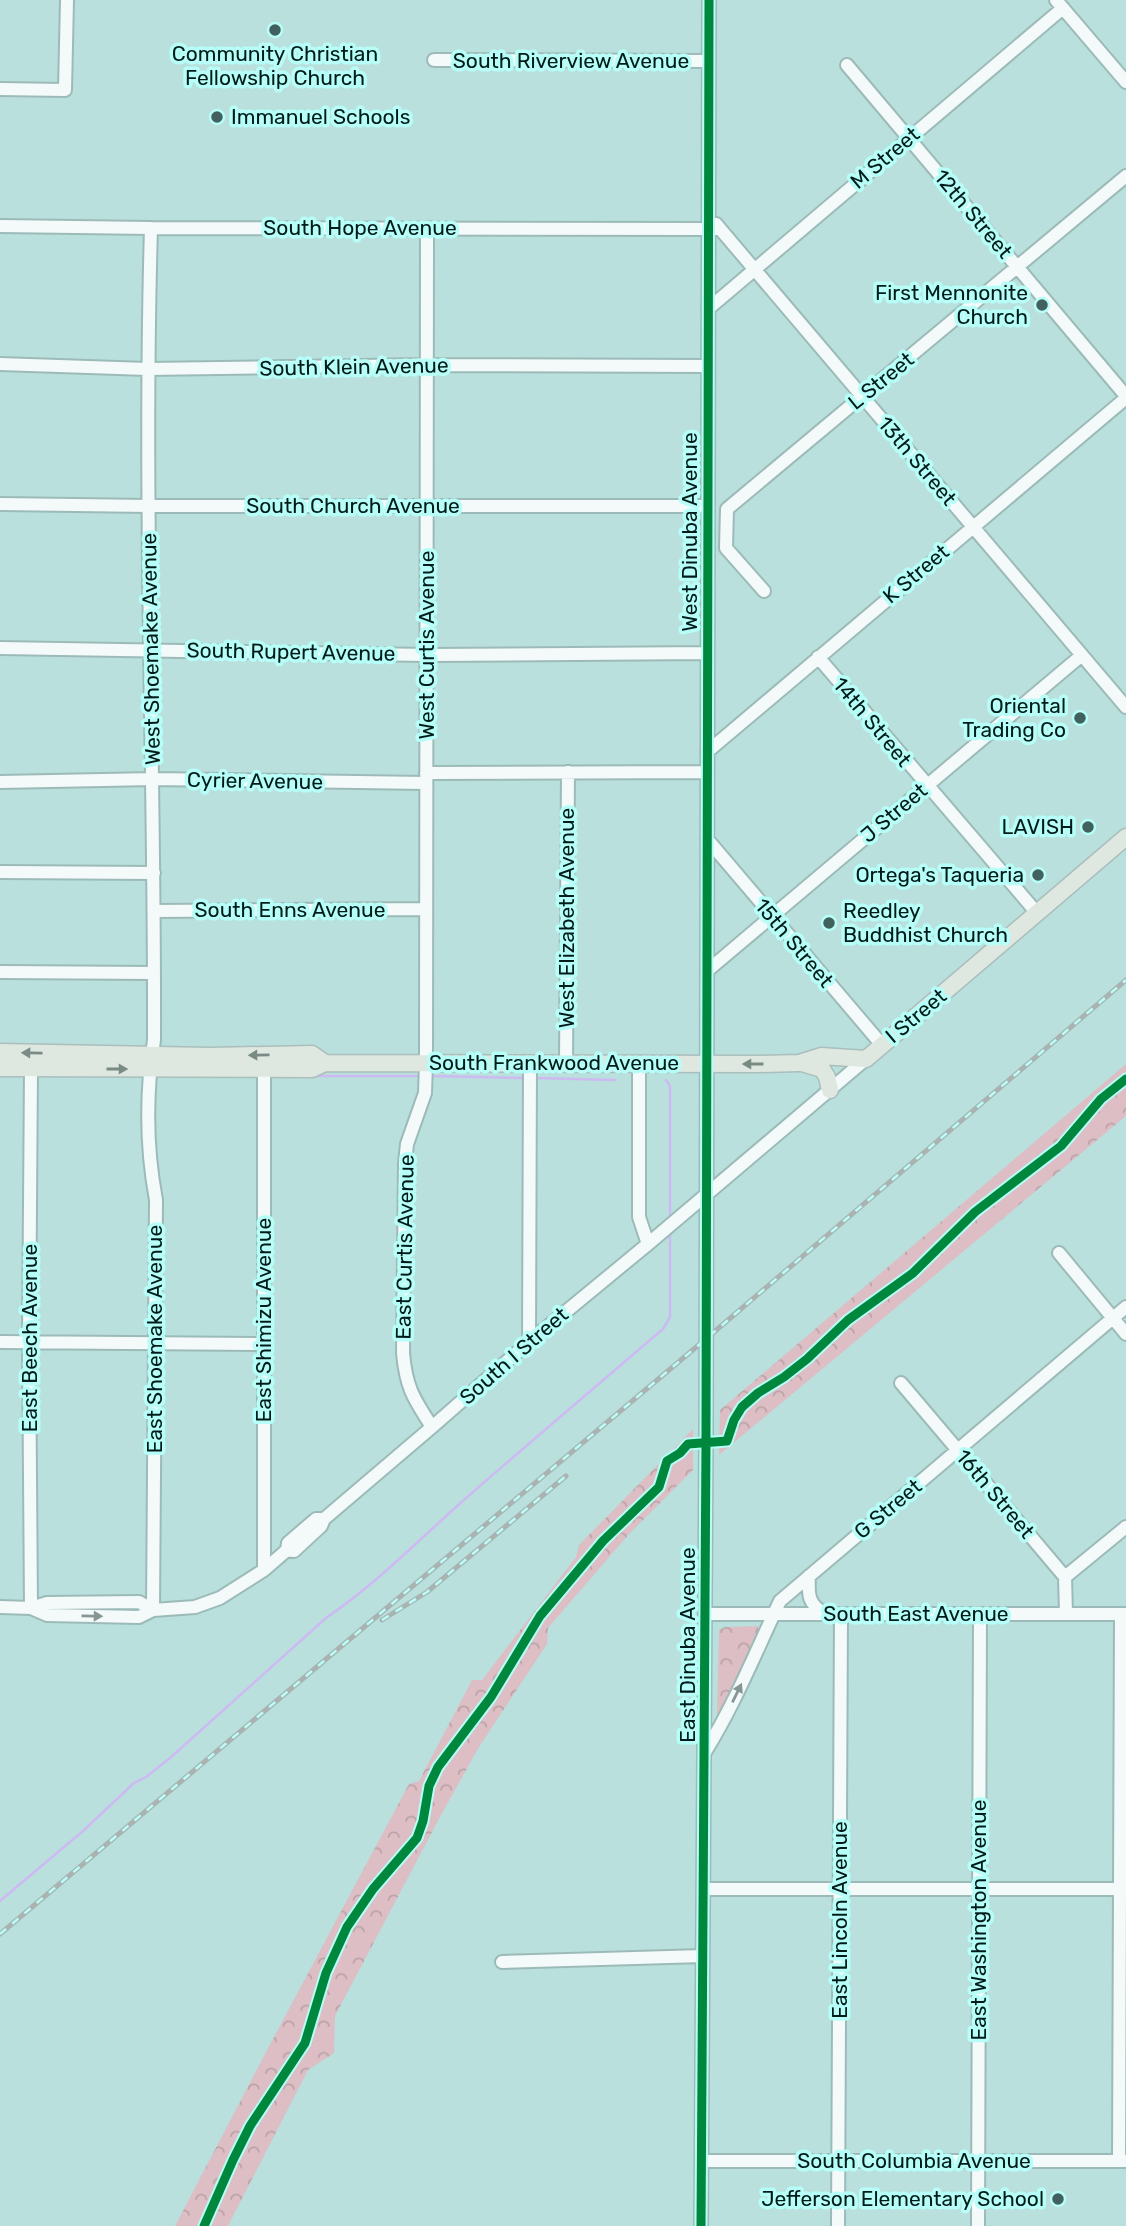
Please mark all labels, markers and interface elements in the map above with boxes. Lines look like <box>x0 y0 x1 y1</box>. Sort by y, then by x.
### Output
marker: Community Christian Fellowship Church <box>267 22 283 38</box>
place label: Community Christian Fellowship Church <box>172 41 378 90</box>
street label: South Riverview Avenue <box>453 48 689 73</box>
place label: Immanuel Schools <box>231 104 410 129</box>
marker: Immanuel Schools <box>209 109 225 125</box>
street label: M Street <box>845 122 924 194</box>
street label: 12th Street <box>929 164 1018 263</box>
street label: South Hope Avenue <box>263 215 457 240</box>
place label: First Mennonite Church <box>875 280 1028 329</box>
marker: First Mennonite Church <box>1034 297 1050 313</box>
street label: L Street <box>843 347 919 415</box>
street label: South Klein Avenue <box>259 352 449 381</box>
street label: 13th Street <box>873 411 962 510</box>
street label: West Dinuba Avenue <box>677 432 702 632</box>
street label: South Church Avenue <box>246 493 460 518</box>
street label: West Shoemake Avenue <box>136 533 165 765</box>
street label: K Street <box>878 539 954 608</box>
street label: West Curtis Avenue <box>414 551 439 739</box>
street label: South Rupert Avenue <box>186 637 396 666</box>
street label: 14th Street <box>828 672 917 771</box>
place label: Oriental Trading Co <box>962 693 1066 742</box>
marker: Oriental Trading Co <box>1072 710 1088 726</box>
street label: Cyrier Avenue <box>187 767 323 794</box>
street label: J Street <box>855 778 932 848</box>
street label: West Elizabeth Avenue <box>554 808 579 1028</box>
place label: LAVISH <box>1002 814 1074 839</box>
marker: LAVISH <box>1080 819 1096 835</box>
place label: Ortega's Taqueria <box>855 862 1024 887</box>
marker: Ortega's Taqueria <box>1030 867 1046 883</box>
street label: 15th Street <box>750 893 839 992</box>
street label: South Enns Avenue <box>195 897 385 922</box>
place label: Reedley Buddhist Church <box>843 898 1008 947</box>
marker: Reedley Buddhist Church <box>821 915 837 931</box>
street label: I Street <box>880 983 951 1048</box>
one-way arrow <box>20 1047 42 1059</box>
one-way arrow <box>248 1049 270 1061</box>
street label: South Frankwood Avenue <box>429 1050 679 1075</box>
one-way arrow <box>741 1058 763 1070</box>
one-way arrow <box>106 1063 128 1075</box>
street label: East Curtis Avenue <box>390 1154 419 1340</box>
street label: East Shimizu Avenue <box>251 1218 276 1422</box>
street label: East Shoemake Avenue <box>142 1225 167 1453</box>
street label: East Beech Avenue <box>17 1244 42 1432</box>
street label: South I Street <box>454 1302 573 1410</box>
street label: 16th Street <box>951 1444 1040 1543</box>
street label: G Street <box>849 1473 926 1544</box>
street label: East Dinuba Avenue <box>675 1547 700 1743</box>
street label: South East Avenue <box>823 1601 1009 1626</box>
one-way arrow <box>82 1610 104 1622</box>
one-way arrow <box>731 1683 742 1703</box>
street label: East Washington Avenue <box>966 1800 991 2040</box>
street label: East Lincoln Avenue <box>827 1821 852 2019</box>
street label: South Columbia Avenue <box>797 2148 1031 2173</box>
place label: Jefferson Elementary School <box>761 2186 1044 2211</box>
marker: Jefferson Elementary School <box>1050 2191 1066 2207</box>

